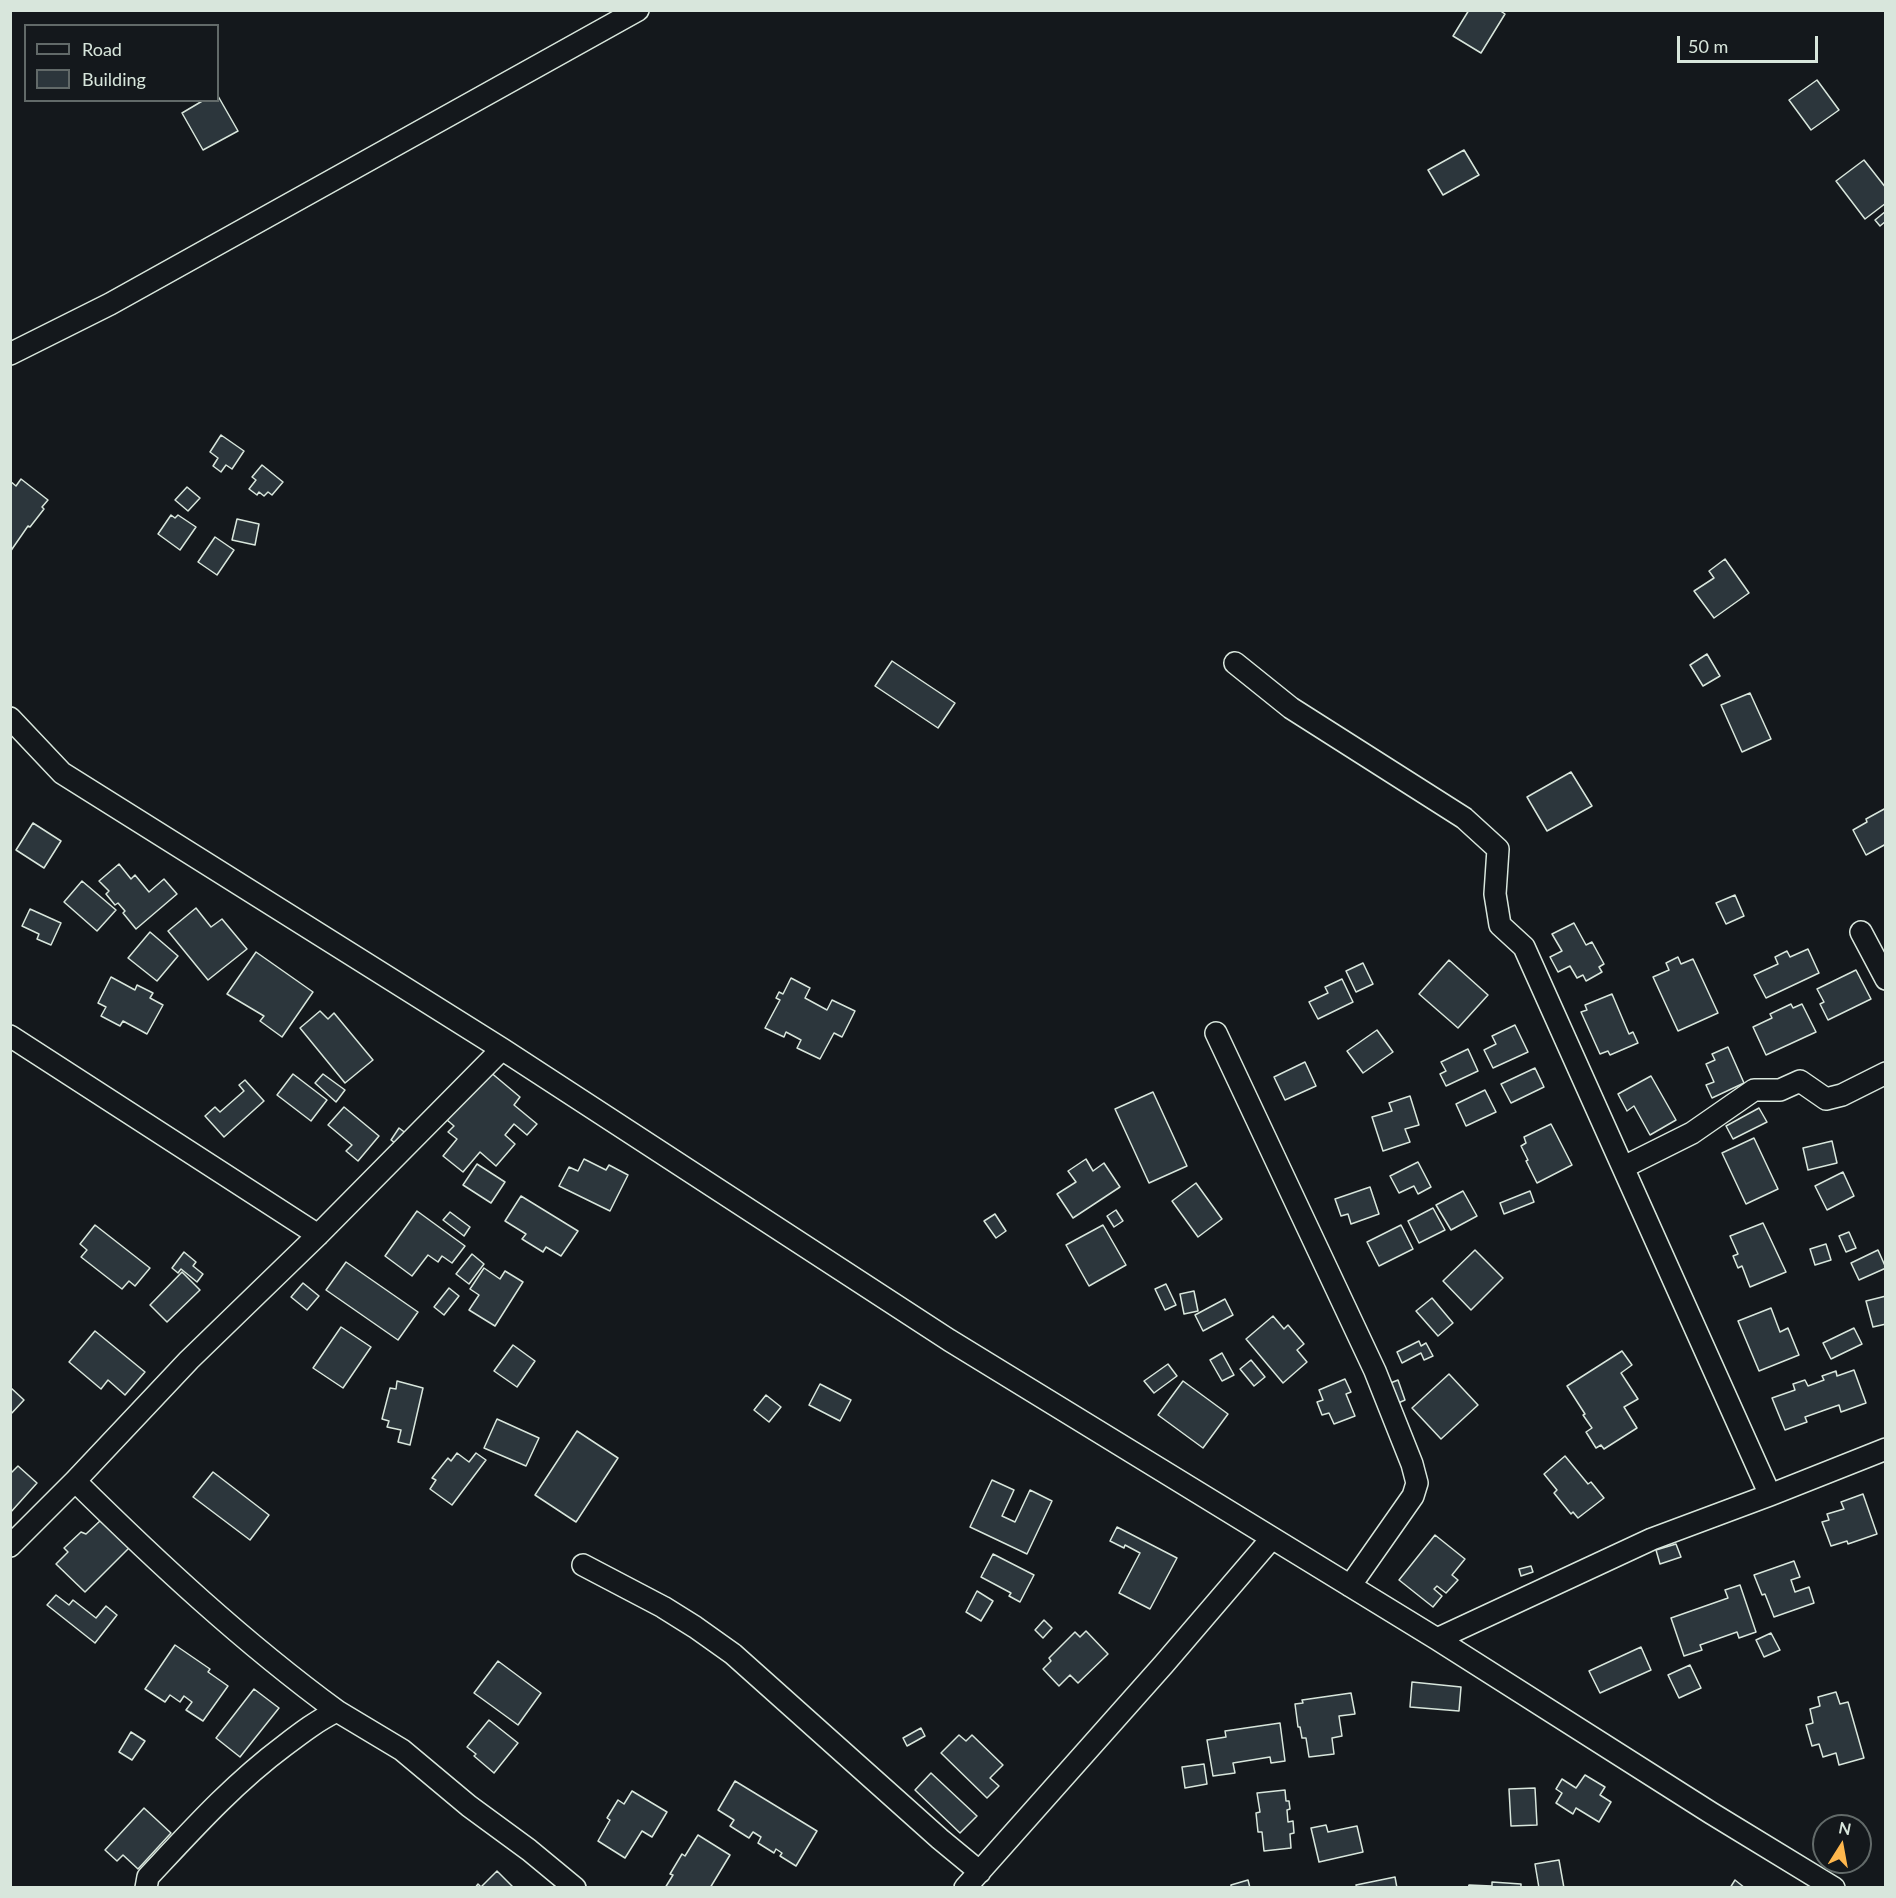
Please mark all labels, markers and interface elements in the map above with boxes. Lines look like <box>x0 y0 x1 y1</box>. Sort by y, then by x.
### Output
legend <box>24 24 219 102</box>
scale bar <box>1680 24 1821 62</box>
text: 50 m <box>1688 35 1728 57</box>
text: Road <box>82 38 122 60</box>
text: Building <box>82 68 146 90</box>
north arrow <box>1812 1814 1872 1874</box>
text: N <box>1837 1817 1853 1838</box>

